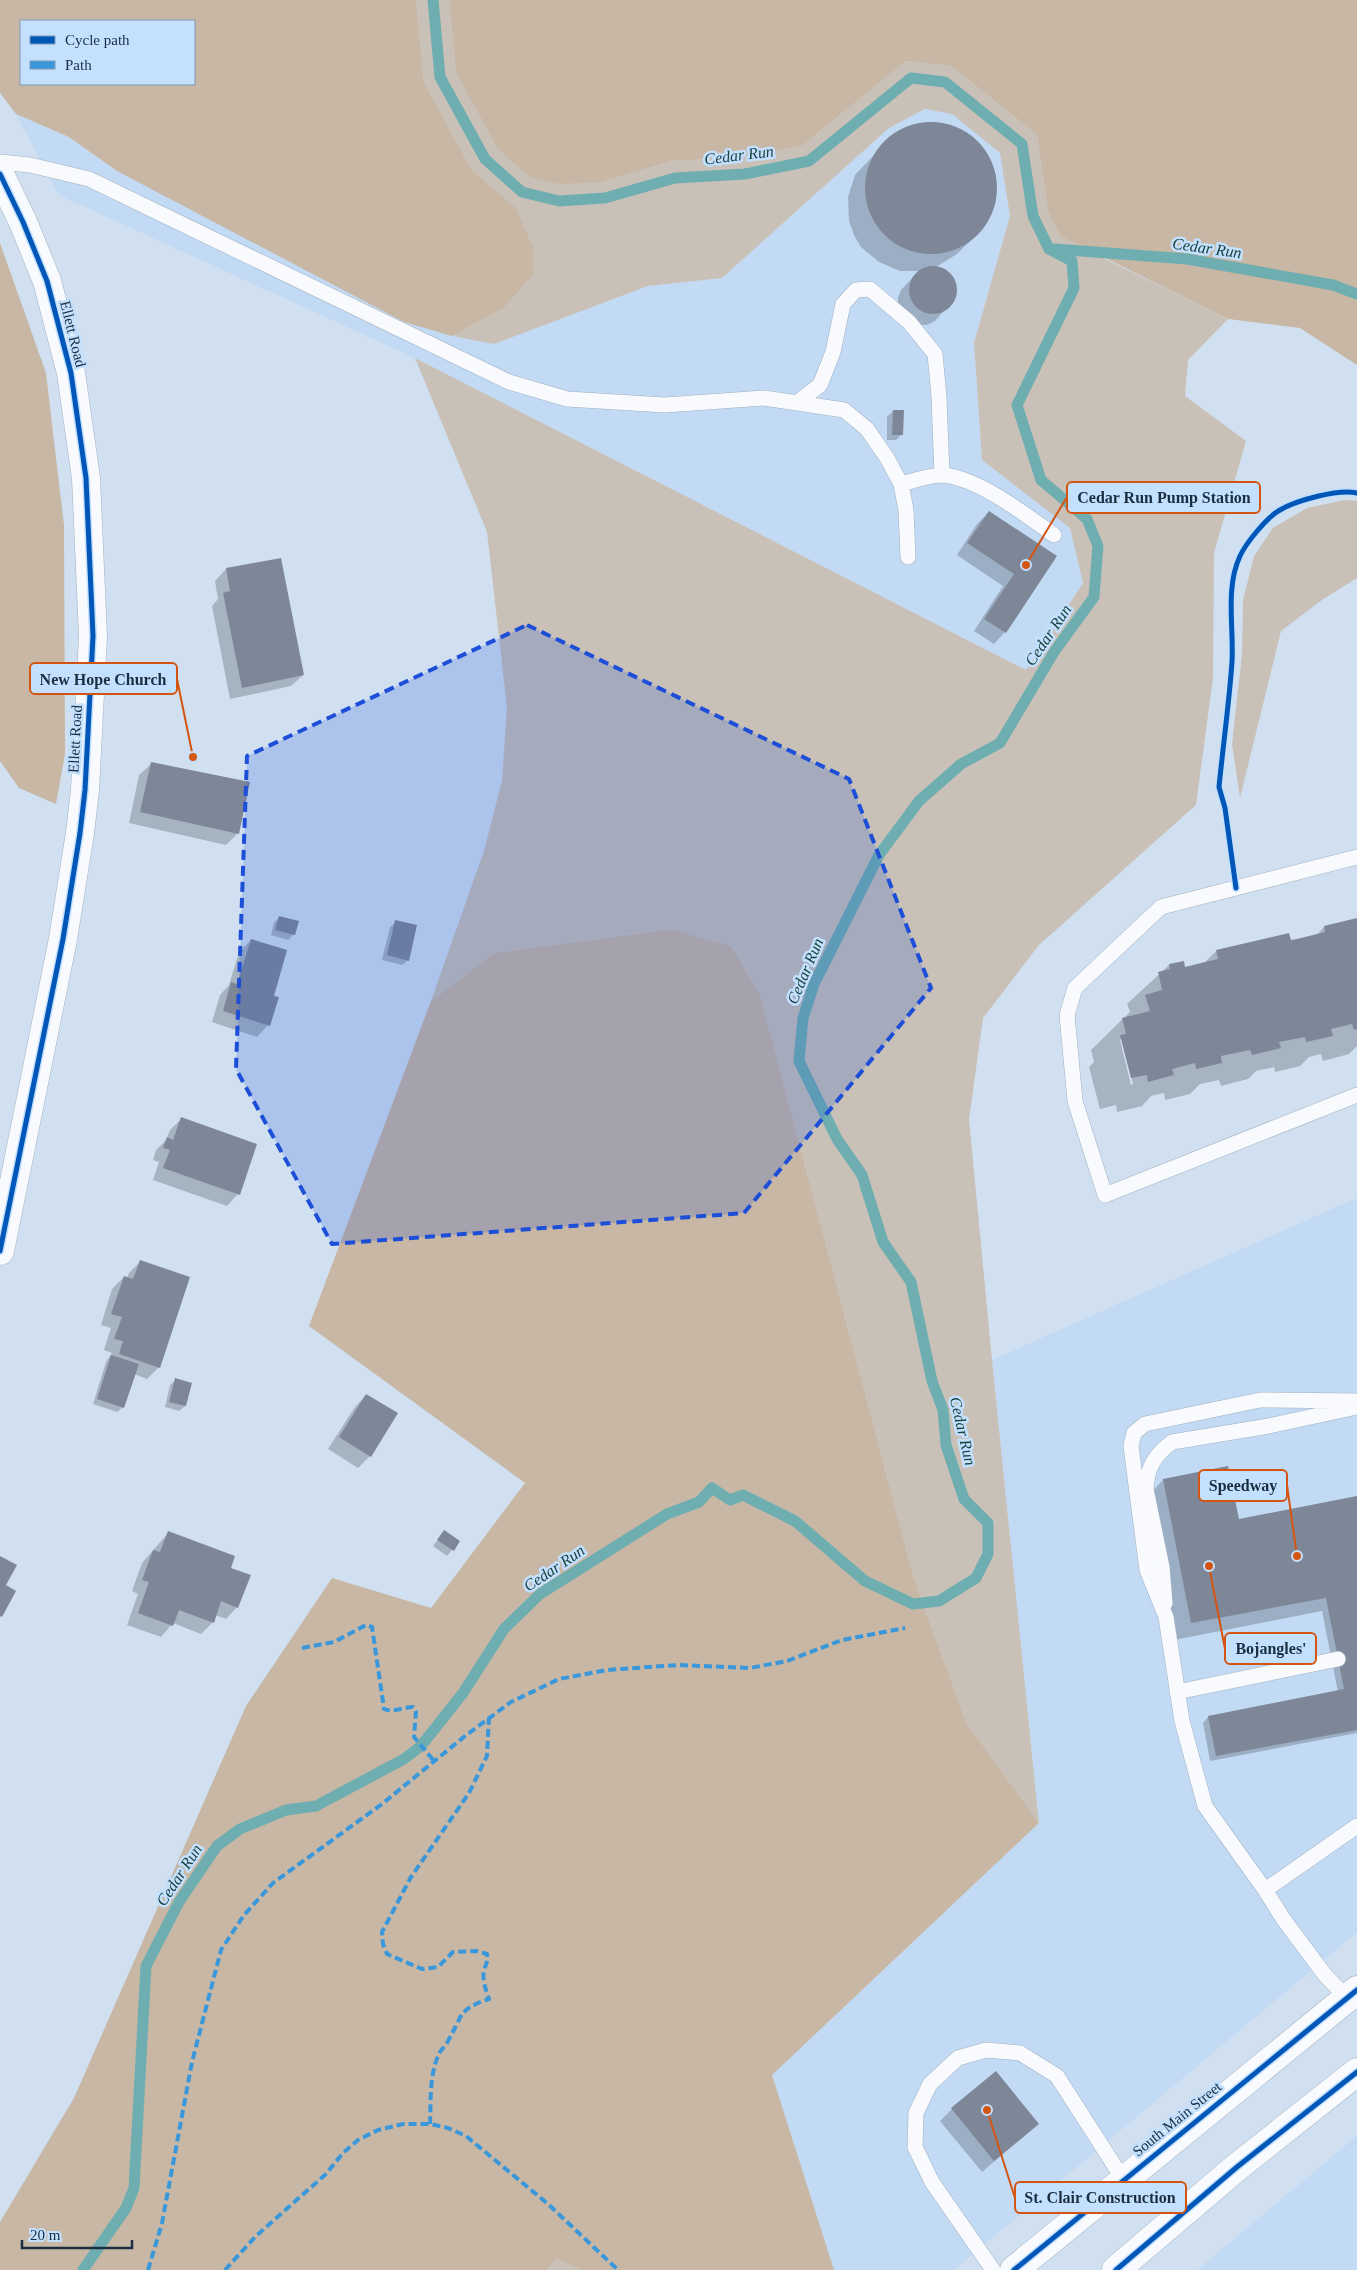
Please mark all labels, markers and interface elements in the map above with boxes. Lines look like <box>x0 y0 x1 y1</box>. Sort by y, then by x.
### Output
legend <box>20 20 195 85</box>
text: Cycle path <box>65 32 130 48</box>
text: Path <box>65 57 92 73</box>
water label: Cedar Run <box>703 142 775 168</box>
water label: Cedar Run <box>1171 235 1243 261</box>
street label: Ellett Road <box>57 299 89 369</box>
callout: Cedar Run Pump Station <box>1067 482 1260 513</box>
text: Cedar Run Pump Station <box>1077 489 1251 507</box>
water label: Cedar Run <box>1021 601 1075 669</box>
callout: New Hope Church <box>30 663 177 694</box>
text: New Hope Church <box>40 671 167 689</box>
street label: Ellett Road <box>65 704 85 773</box>
water label: Cedar Run <box>784 936 826 1006</box>
water label: Cedar Run <box>947 1395 979 1467</box>
callout: Speedway <box>1199 1470 1287 1501</box>
text: Speedway <box>1209 1477 1277 1495</box>
water label: Cedar Run <box>520 1541 588 1595</box>
callout: Bojangles' <box>1225 1633 1316 1664</box>
text: Bojangles' <box>1235 1640 1307 1658</box>
water label: Cedar Run <box>153 1841 205 1909</box>
street label: South Main Street <box>1130 2078 1225 2160</box>
callout: St. Clair Construction <box>1015 2182 1186 2213</box>
text: St. Clair Construction <box>1024 2189 1176 2206</box>
scale bar <box>22 2218 132 2250</box>
text: 20 m <box>30 2227 61 2243</box>

